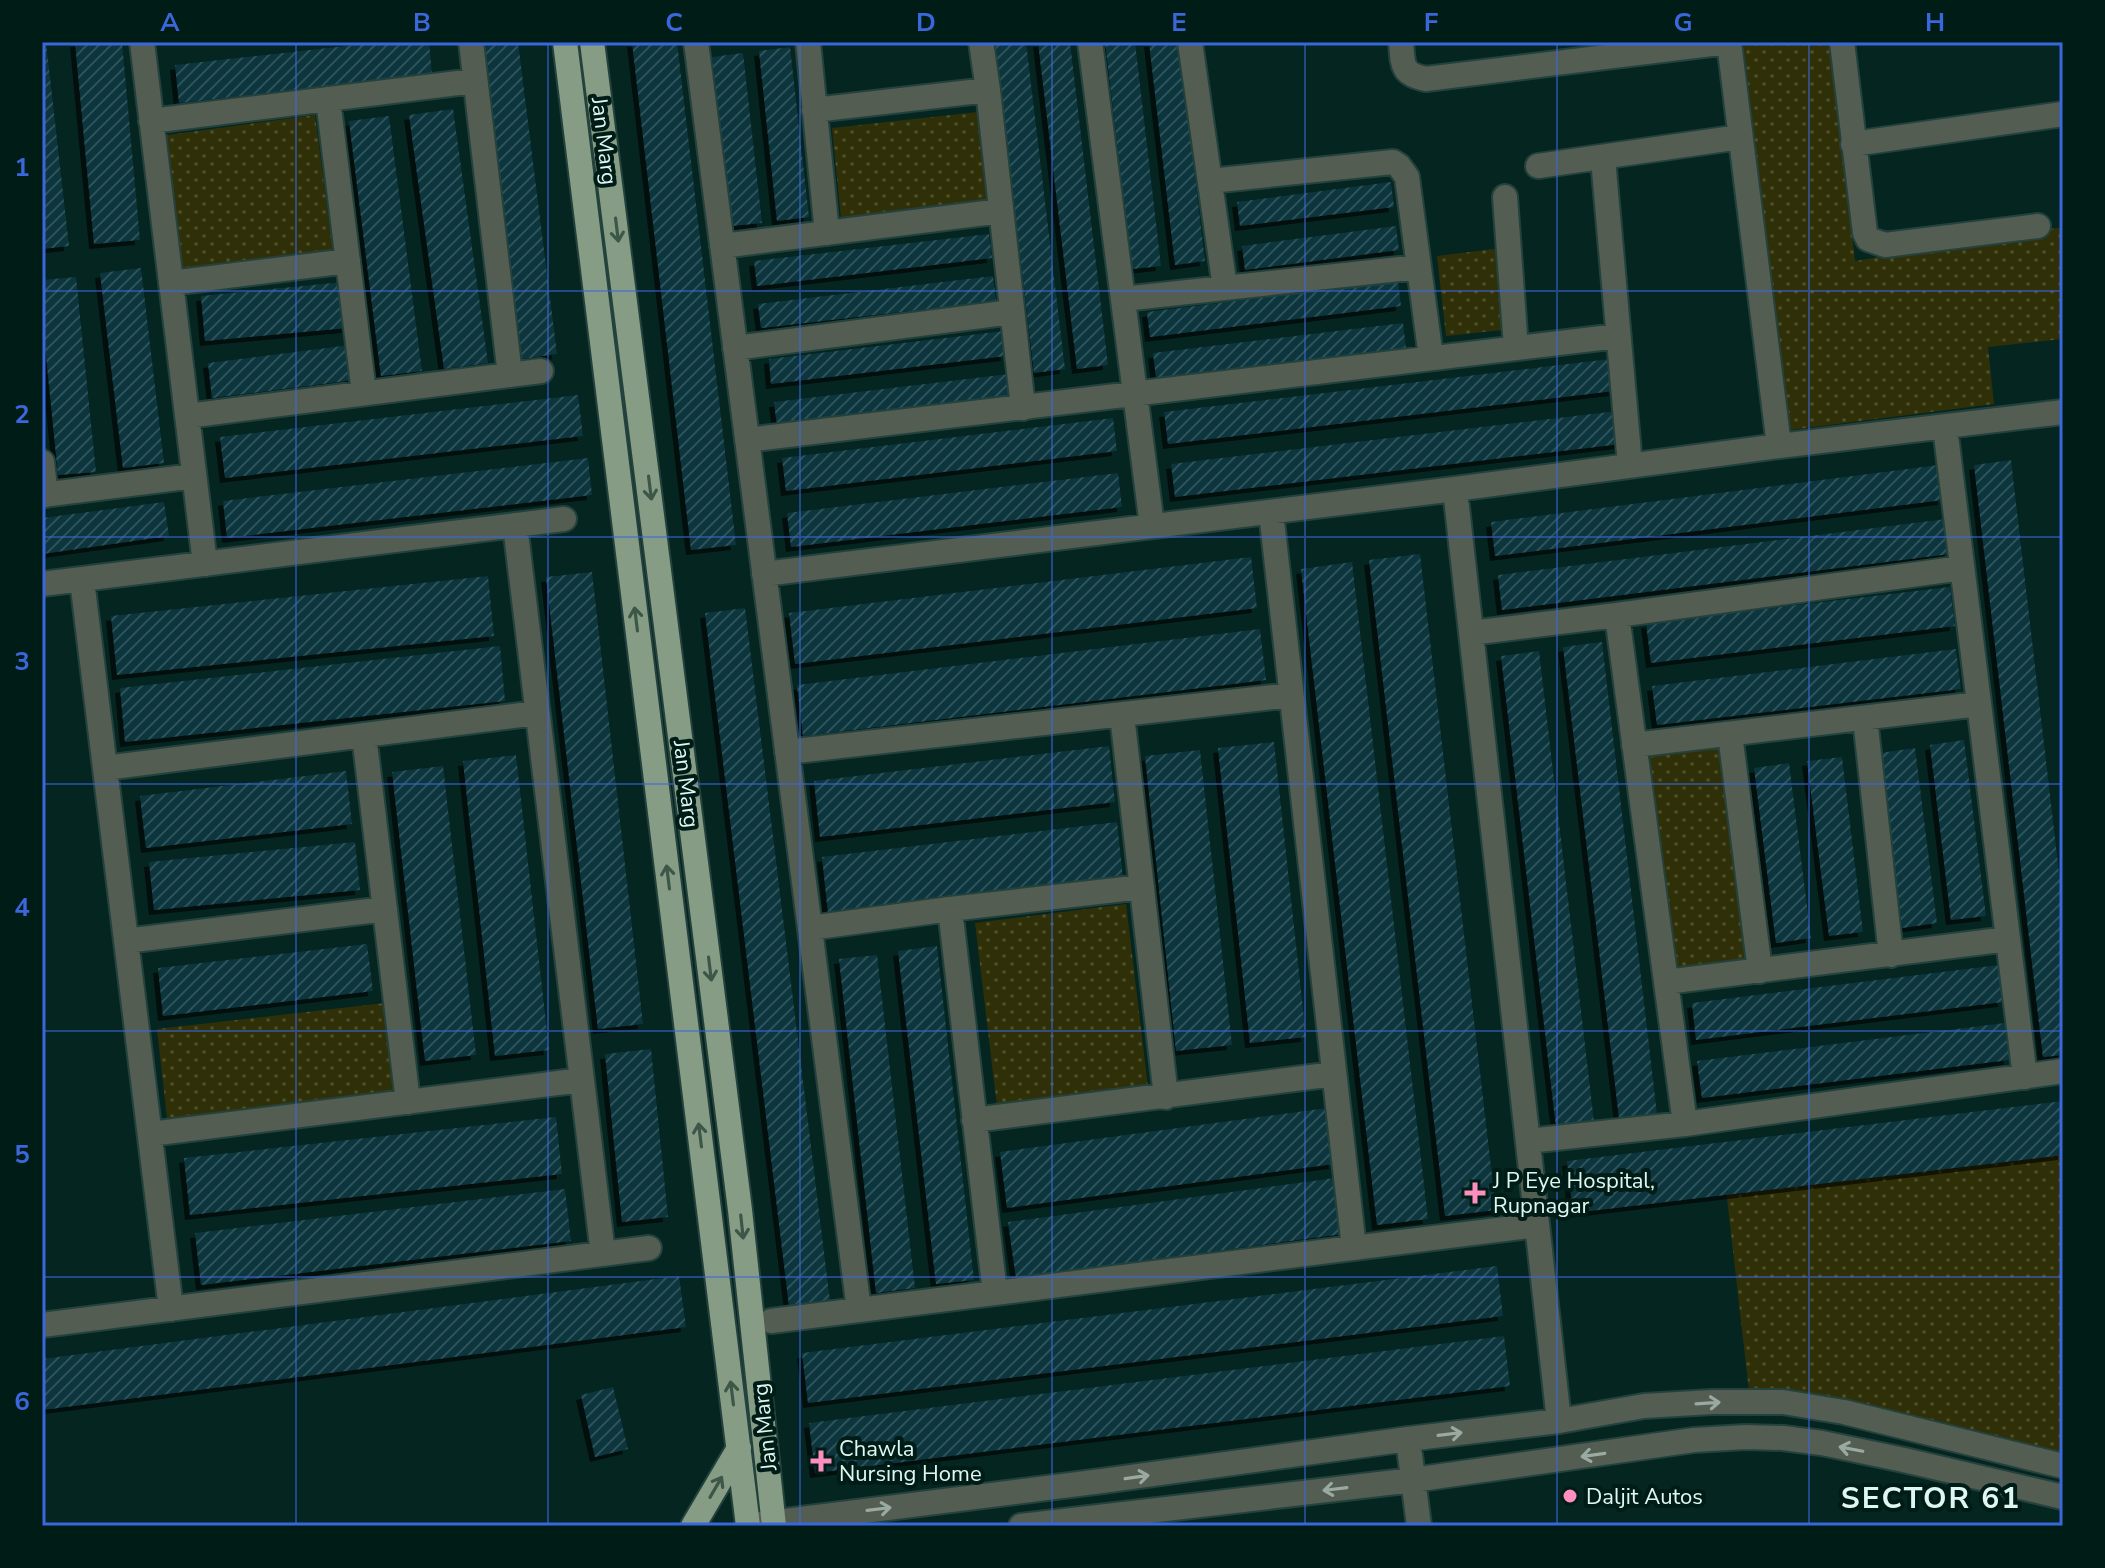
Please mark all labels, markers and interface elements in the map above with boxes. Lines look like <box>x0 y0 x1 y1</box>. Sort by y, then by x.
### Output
text: A <box>160 5 180 40</box>
text: B <box>413 5 431 40</box>
text: C <box>665 5 683 40</box>
text: D <box>916 5 936 40</box>
text: E <box>1171 5 1187 40</box>
text: F <box>1424 5 1438 40</box>
text: G <box>1673 5 1693 40</box>
text: H <box>1925 5 1945 40</box>
street label: Jan Marg <box>584 95 624 187</box>
text: 1 <box>14 150 30 185</box>
one-way arrow <box>610 217 625 243</box>
text: 2 <box>14 397 30 432</box>
one-way arrow <box>643 475 658 500</box>
one-way arrow <box>629 606 644 633</box>
text: 3 <box>14 644 30 679</box>
street label: Jan Marg <box>666 738 706 830</box>
one-way arrow <box>660 865 675 890</box>
text: 4 <box>14 890 30 925</box>
one-way arrow <box>703 955 718 981</box>
one-way arrow <box>692 1123 707 1148</box>
text: 5 <box>14 1137 30 1172</box>
place label: J P Eye Hospital, Rupnagar <box>1492 1166 1655 1221</box>
marker: J P Eye Hospital, Rupnagar <box>1464 1182 1486 1204</box>
one-way arrow <box>735 1213 750 1240</box>
one-way arrow <box>724 1380 739 1407</box>
street label: Jan Marg <box>745 1382 785 1473</box>
text: 6 <box>14 1384 30 1419</box>
one-way arrow <box>1694 1395 1721 1410</box>
one-way arrow <box>1436 1426 1463 1441</box>
place label: Chawla Nursing Home <box>839 1434 982 1489</box>
one-way arrow <box>1838 1440 1864 1455</box>
one-way arrow <box>1580 1448 1606 1463</box>
marker: Chawla Nursing Home <box>810 1450 832 1472</box>
one-way arrow <box>1123 1469 1150 1484</box>
one-way arrow <box>708 1476 724 1499</box>
district label: SECTOR 61 <box>1841 1478 2021 1519</box>
one-way arrow <box>1322 1482 1349 1497</box>
place label: Daljit Autos <box>1586 1482 1703 1512</box>
marker: Daljit Autos <box>1561 1487 1579 1505</box>
one-way arrow <box>866 1501 891 1516</box>

